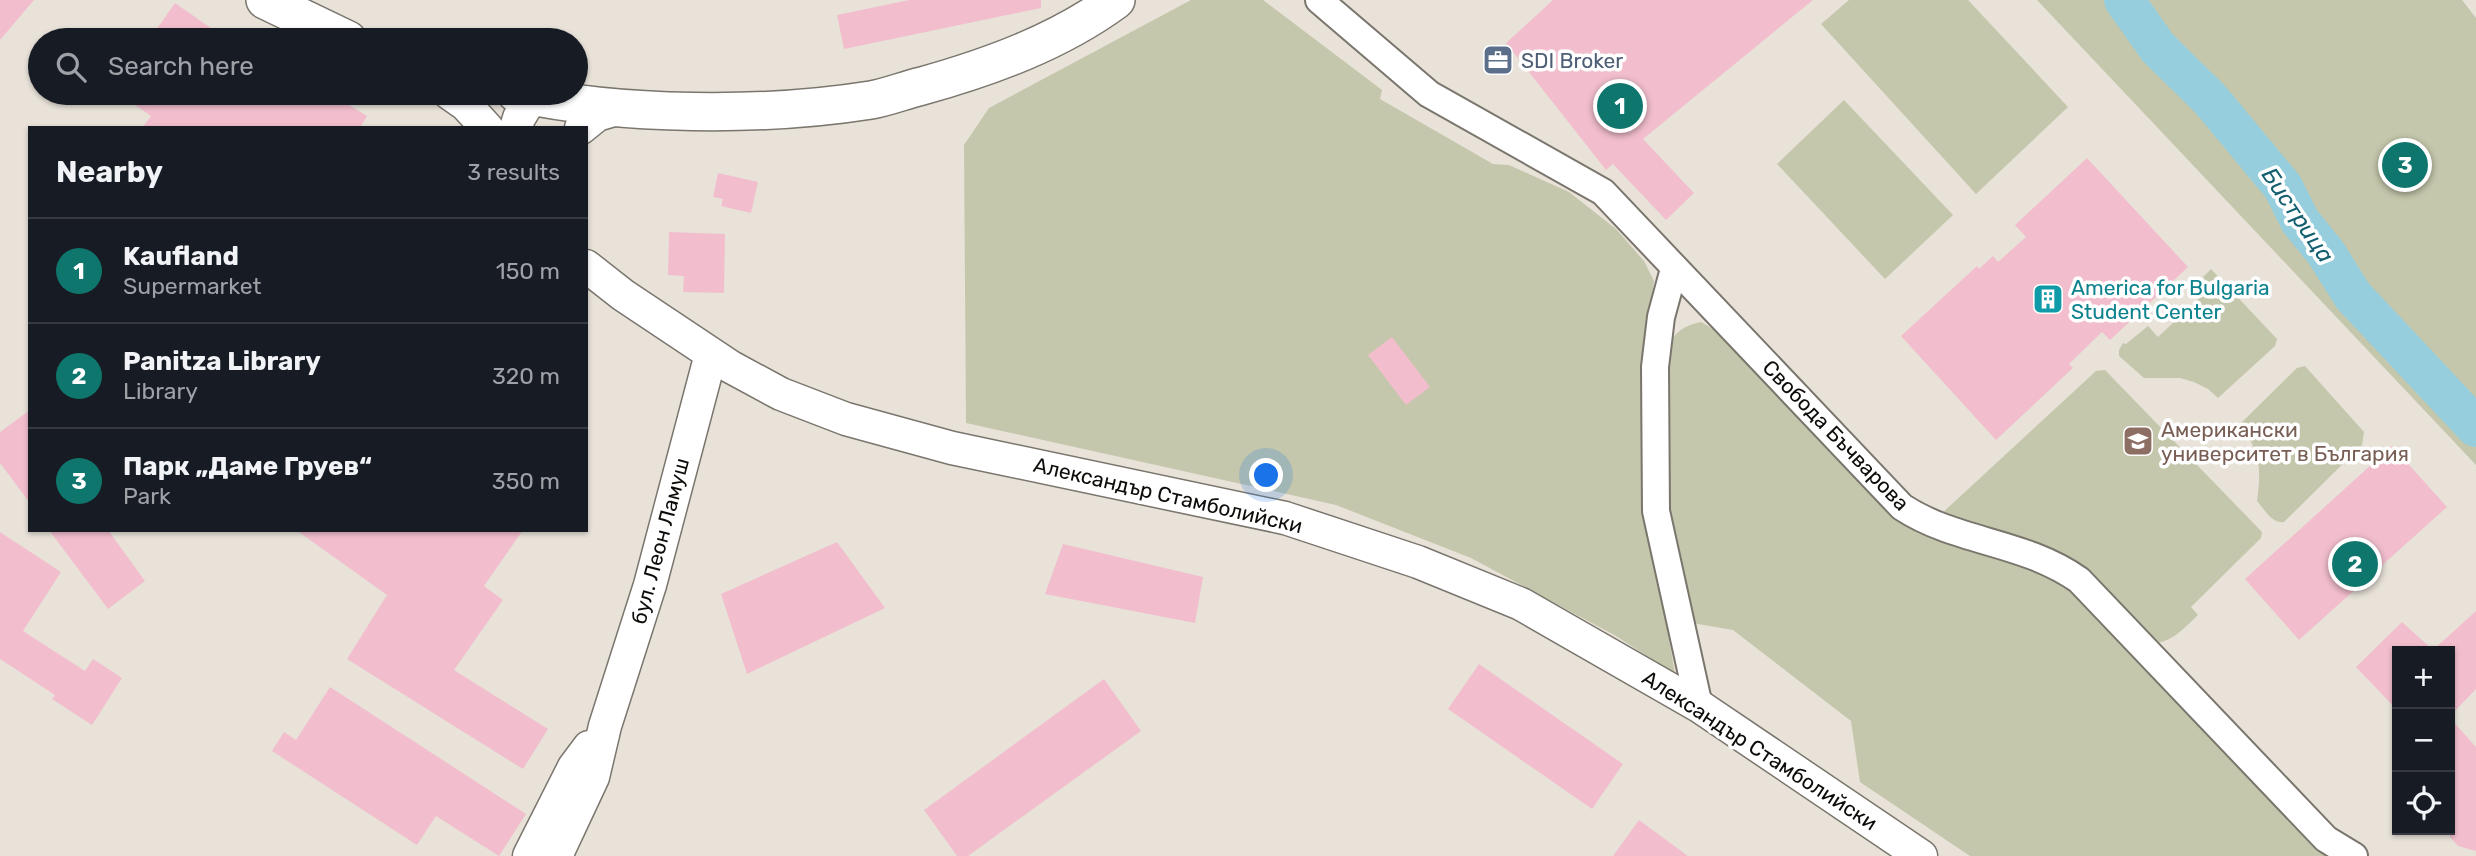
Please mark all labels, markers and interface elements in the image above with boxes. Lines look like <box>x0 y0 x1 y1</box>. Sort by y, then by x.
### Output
search box <box>28 28 588 105</box>
office icon: SDI Broker <box>1481 43 1515 77</box>
icon: search <box>52 48 90 86</box>
place label: SDI Broker <box>1521 48 1623 73</box>
text: Search here <box>108 51 254 82</box>
pin: 1 <box>1597 80 1643 132</box>
pin: 3 <box>2382 139 2428 191</box>
text: Nearby <box>56 154 163 190</box>
text: 3 results <box>467 158 560 186</box>
water label: Бистрица <box>2256 162 2340 268</box>
text: Kaufland <box>123 241 239 272</box>
text: 1 <box>73 257 85 285</box>
text: 150 m <box>496 257 560 285</box>
text: Supermarket <box>123 272 261 300</box>
place label: America for Bulgaria Student Center <box>2071 275 2270 324</box>
building icon: America for Bulgaria Student Center <box>2031 282 2065 316</box>
text: Panitza Library <box>123 346 321 377</box>
street label: Свобода Бъчварова <box>1758 354 1914 516</box>
text: 2 <box>72 362 86 390</box>
text: 320 m <box>492 362 560 390</box>
text: Library <box>123 377 198 405</box>
place label: Американски университет в България <box>2161 417 2409 466</box>
school or university icon: Американски университет в България <box>2121 424 2155 458</box>
text: Парк „Даме Груев“ <box>123 451 372 482</box>
street label: Александър Стамболийски <box>1031 452 1305 538</box>
street label: бул. Леон Ламуш <box>626 455 694 627</box>
your location <box>1249 458 1283 492</box>
text: 3 <box>71 467 87 495</box>
text: 350 m <box>492 467 560 495</box>
text: Park <box>123 482 171 510</box>
pin: 2 <box>2332 538 2378 590</box>
map controls <box>2392 646 2455 835</box>
button: + <box>2392 646 2455 709</box>
street label: Александър Стамболийски <box>1638 665 1882 835</box>
button: − <box>2392 709 2455 772</box>
button: locate <box>2392 772 2455 835</box>

